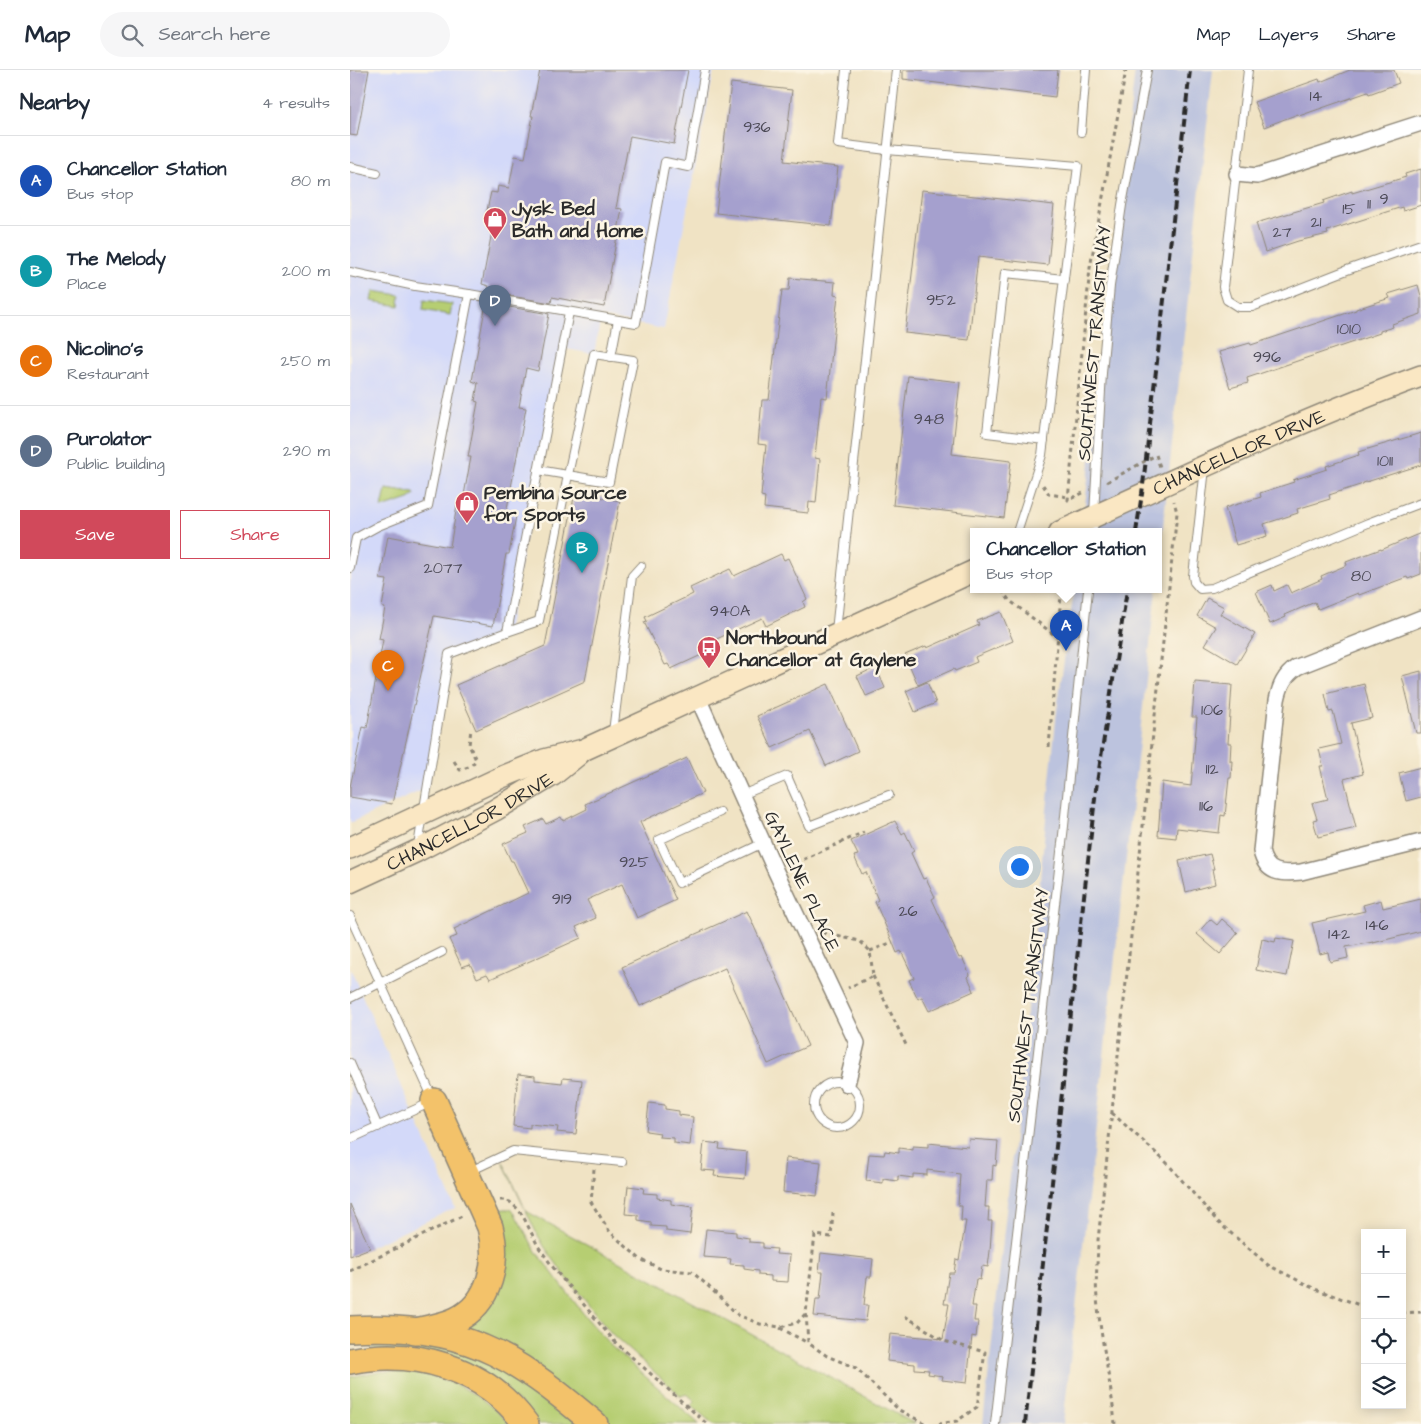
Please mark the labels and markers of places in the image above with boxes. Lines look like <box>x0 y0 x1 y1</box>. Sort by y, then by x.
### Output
place label: Jysk Bed Bath and Home <box>511 196 644 245</box>
shop icon: Jysk Bed Bath and Home <box>482 206 508 240</box>
pin: D <box>479 285 511 326</box>
place label: Pembina Source for Sports <box>483 480 628 529</box>
shop icon: Pembina Source for Sports <box>454 490 480 524</box>
pin: B <box>566 532 598 573</box>
pin: A <box>1050 610 1082 651</box>
place label: Northbound Chancellor at Gaylene <box>726 625 917 675</box>
bus stop icon: Northbound Chancellor at Gaylene <box>696 635 722 669</box>
pin: C <box>372 650 404 691</box>

